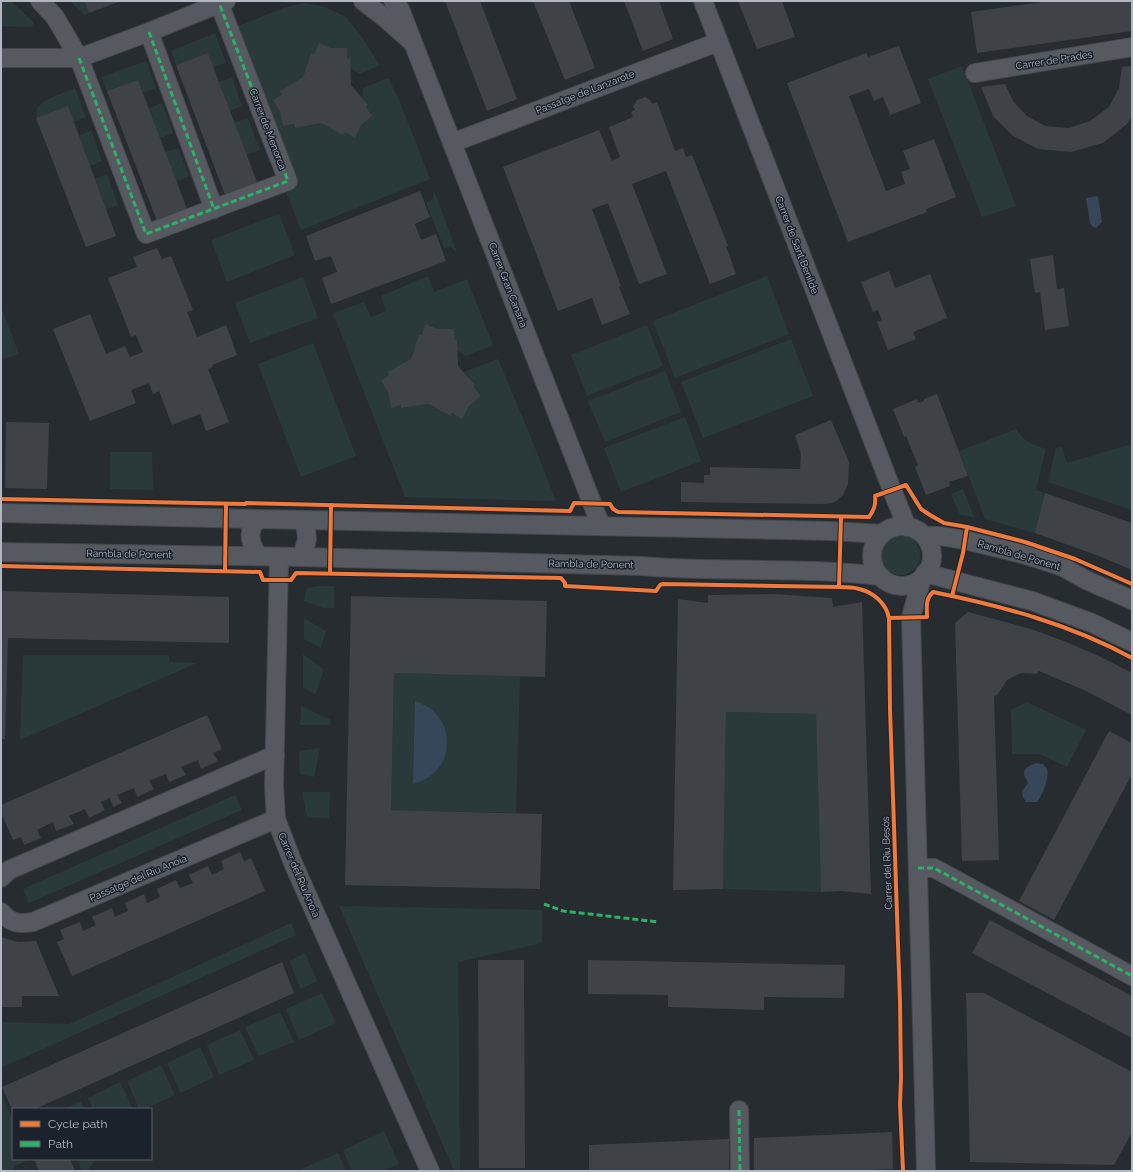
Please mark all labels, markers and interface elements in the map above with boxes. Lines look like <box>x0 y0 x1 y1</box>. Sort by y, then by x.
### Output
street label: Carrer de Prades <box>1015 48 1093 72</box>
street label: Passatge de Lanzarote <box>534 68 636 116</box>
street label: Carrer de Menorca <box>247 87 289 171</box>
street label: Carrer de Sant Benilde <box>773 194 821 296</box>
street label: Carrer Gran Canaria <box>487 241 529 329</box>
street label: Rambla de Ponent <box>976 538 1062 572</box>
street label: Rambla de Ponent <box>86 548 172 560</box>
street label: Rambla de Ponent <box>548 558 634 570</box>
street label: Carrer del Riu Besòs <box>880 816 894 910</box>
street label: Carrer del Riu Anoia <box>276 831 322 919</box>
street label: Passatge del Riu Anoia <box>88 852 188 904</box>
legend <box>12 1108 152 1160</box>
text: Cycle path <box>48 1117 107 1131</box>
text: Path <box>48 1137 73 1151</box>

